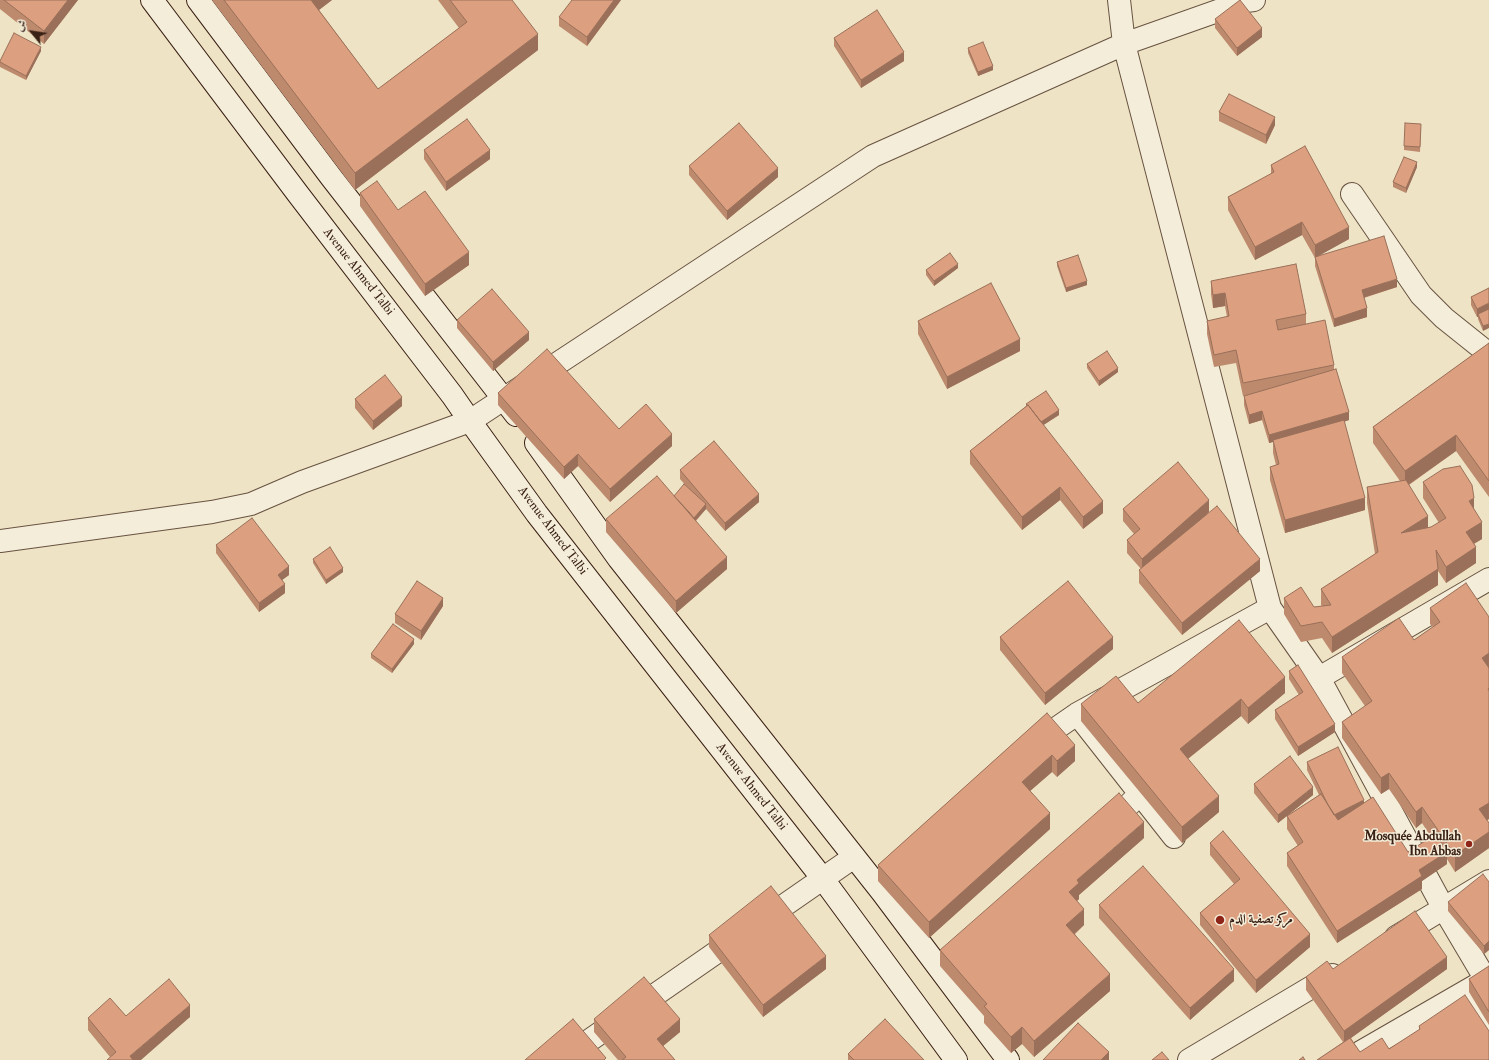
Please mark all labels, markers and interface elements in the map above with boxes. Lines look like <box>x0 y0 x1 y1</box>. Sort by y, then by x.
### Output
north arrow <box>12 12 52 52</box>
text: ش <box>13 18 30 34</box>
street label: Avenue Ahmed Talbi <box>319 225 397 319</box>
street label: Avenue Ahmed Talbi <box>514 484 590 578</box>
street label: Avenue Ahmed Talbi <box>712 740 790 834</box>
place label: Mosquée Abdullah Ibn Abbas <box>1364 829 1461 860</box>
marker: Mosquée Abdullah Ibn Abbas <box>1464 839 1474 849</box>
place label: مركز تصفية الدم <box>1229 912 1293 928</box>
marker: مركز تصفية الدم <box>1214 914 1226 926</box>

